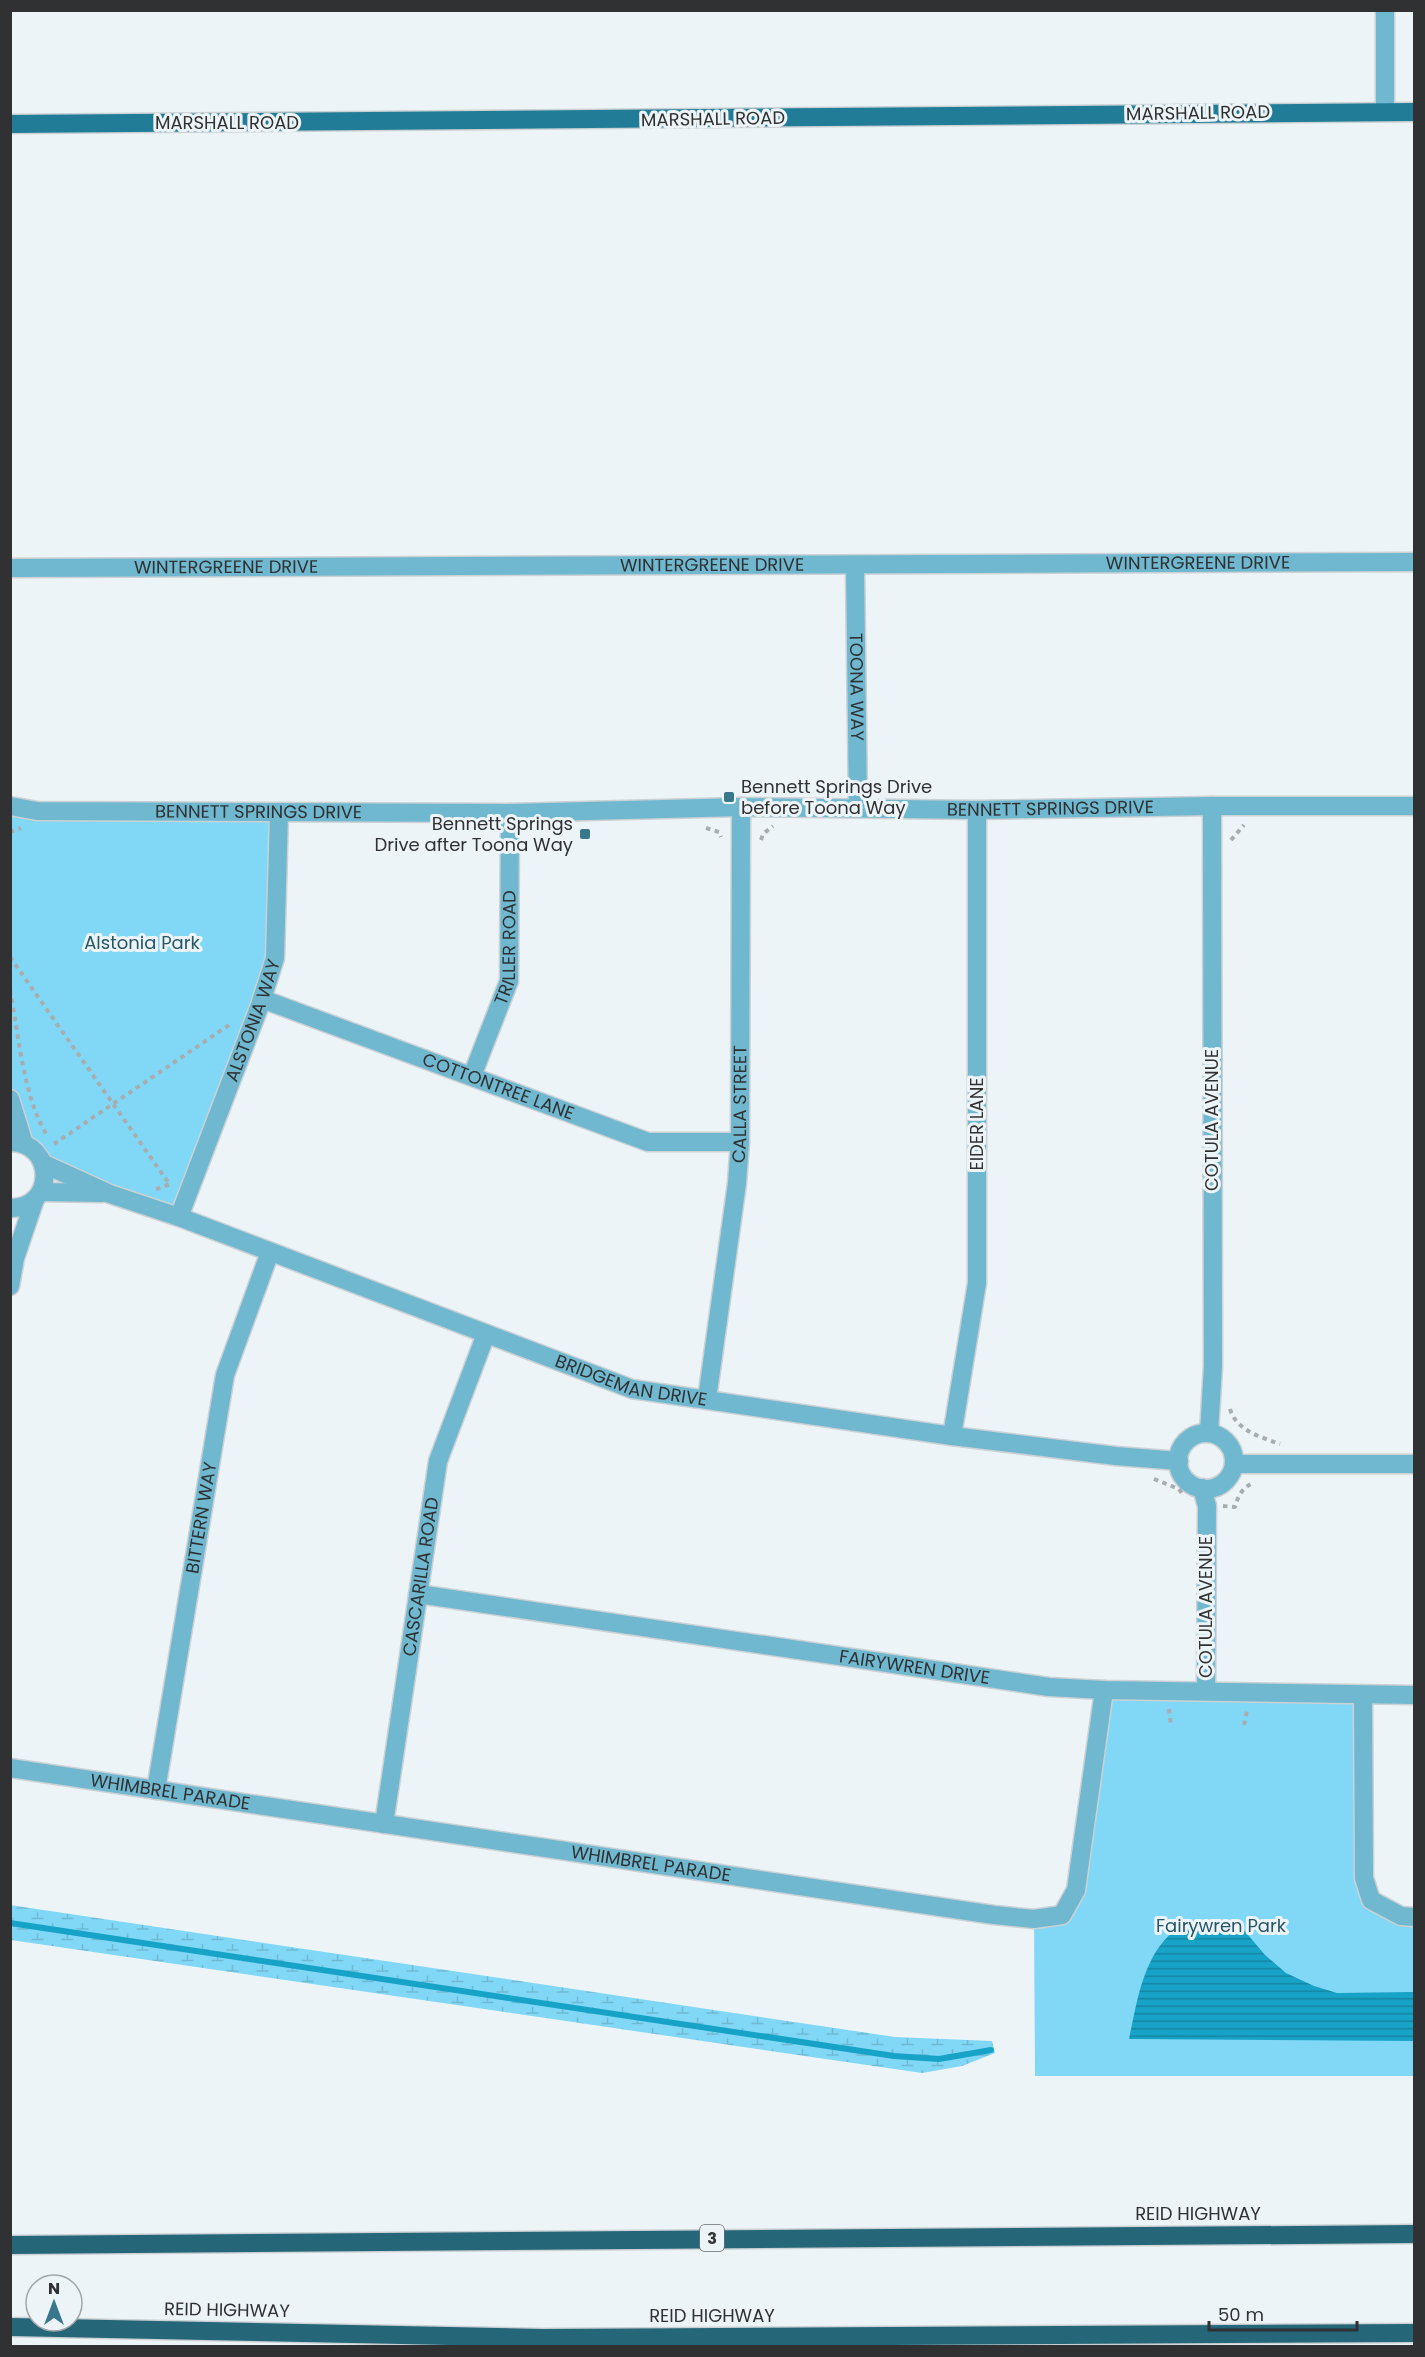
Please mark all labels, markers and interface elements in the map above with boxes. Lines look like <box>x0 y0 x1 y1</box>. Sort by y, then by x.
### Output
street label: MARSHALL ROAD <box>1126 99 1270 126</box>
street label: MARSHALL ROAD <box>641 105 785 132</box>
street label: MARSHALL ROAD <box>155 110 299 135</box>
street label: WINTERGREENE DRIVE <box>1106 550 1290 575</box>
street label: WINTERGREENE DRIVE <box>620 552 804 577</box>
street label: WINTERGREENE DRIVE <box>134 554 318 579</box>
street label: TOONA WAY <box>844 633 870 742</box>
place label: Bennett Springs Drive before Toona Way <box>741 774 932 820</box>
marker: Bennett Springs Drive before Toona Way <box>722 790 736 804</box>
street label: BENNETT SPRINGS DRIVE <box>947 794 1154 822</box>
street label: BENNETT SPRINGS DRIVE <box>155 798 362 824</box>
place label: Bennett Springs Drive after Toona Way <box>375 811 573 857</box>
marker: Bennett Springs Drive after Toona Way <box>578 827 592 841</box>
street label: TRILLER ROAD <box>488 890 522 1008</box>
park label: Alstonia Park <box>84 930 200 955</box>
street label: ALSTONIA WAY <box>219 955 286 1085</box>
street label: CALLA STREET <box>725 1045 752 1164</box>
street label: COTTONTREE LANE <box>419 1047 578 1126</box>
street label: COTULA AVENUE <box>1199 1049 1224 1191</box>
street label: EIDER LANE <box>964 1077 989 1171</box>
street label: BRIDGEMAN DRIVE <box>552 1348 709 1412</box>
street label: BITTERN WAY <box>179 1459 222 1575</box>
street label: CASCARILLA ROAD <box>396 1495 444 1658</box>
street label: COTULA AVENUE <box>1193 1536 1218 1678</box>
street label: FAIRYWREN DRIVE <box>838 1643 992 1690</box>
street label: WHIMBREL PARADE <box>89 1767 252 1816</box>
street label: WHIMBREL PARADE <box>569 1839 733 1888</box>
park label: Fairywren Park <box>1156 1913 1287 1938</box>
street label: REID HIGHWAY <box>1135 2201 1261 2226</box>
road number: 3 <box>700 2225 724 2251</box>
north arrow <box>24 2273 84 2333</box>
text: N <box>48 2277 60 2300</box>
scale bar <box>1209 2294 1358 2332</box>
street label: REID HIGHWAY <box>164 2296 291 2323</box>
text: 50 m <box>1218 2302 1264 2327</box>
street label: REID HIGHWAY <box>649 2303 775 2328</box>

